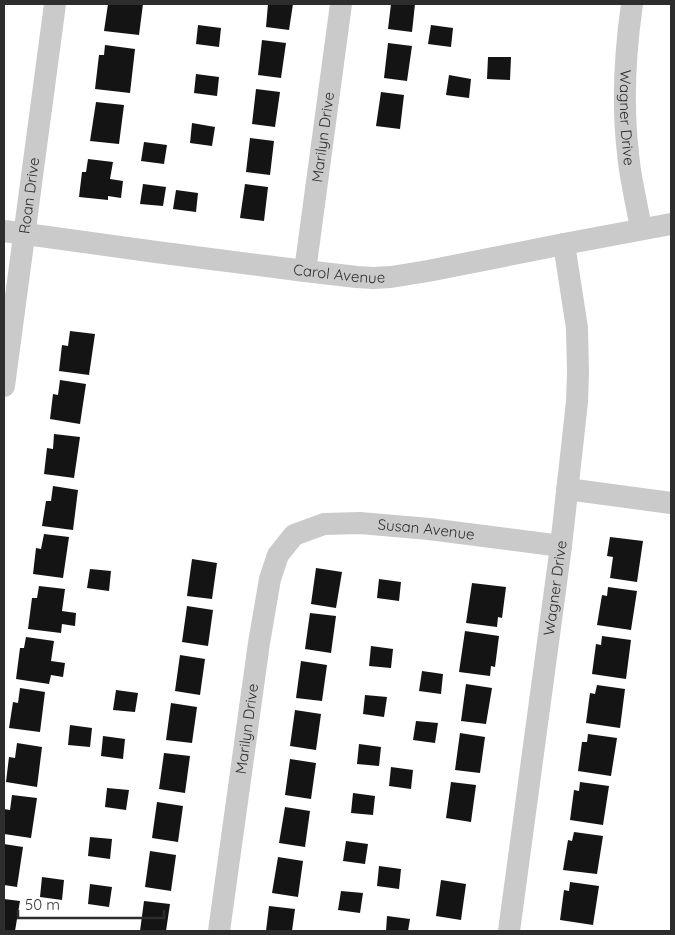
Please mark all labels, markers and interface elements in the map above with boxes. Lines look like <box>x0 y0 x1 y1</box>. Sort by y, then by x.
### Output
street label: Wagner Drive <box>616 69 639 167</box>
street label: Marilyn Drive <box>307 91 338 184</box>
street label: Roan Drive <box>14 156 43 235</box>
street label: Carol Avenue <box>292 260 386 287</box>
street label: Susan Avenue <box>377 515 476 544</box>
street label: Wagner Drive <box>539 539 571 637</box>
street label: Marilyn Drive <box>231 682 262 775</box>
scale bar <box>18 888 164 920</box>
text: 50 m <box>25 895 60 914</box>

